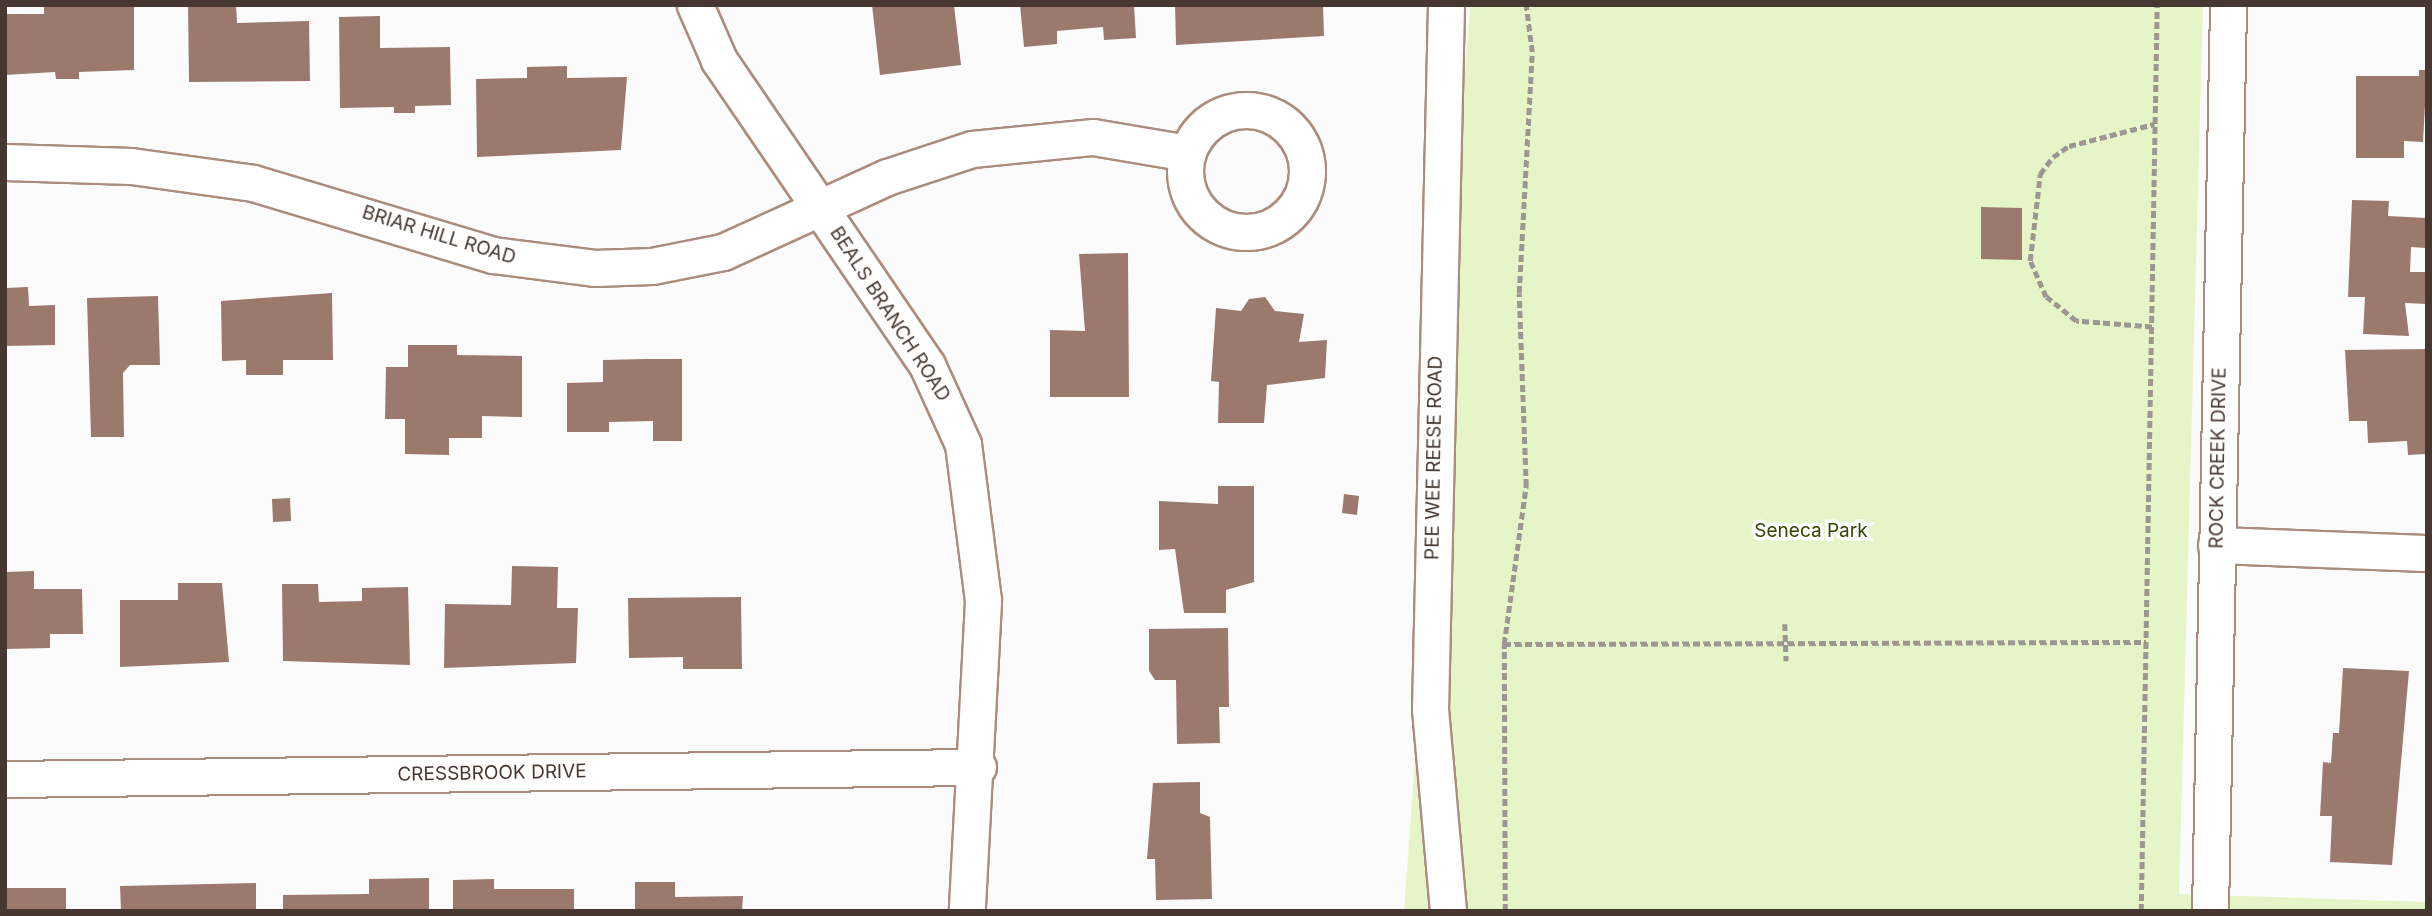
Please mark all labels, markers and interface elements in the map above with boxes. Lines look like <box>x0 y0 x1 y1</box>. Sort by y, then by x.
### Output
street label: BRIAR HILL ROAD <box>359 201 519 269</box>
street label: BEALS BRANCH ROAD <box>825 222 955 406</box>
street label: PEE WEE REESE ROAD <box>1421 356 1447 560</box>
street label: ROCK CREEK DRIVE <box>2205 367 2231 549</box>
park label: Seneca Park <box>1754 520 1868 542</box>
street label: CRESSBROOK DRIVE <box>397 760 587 786</box>

